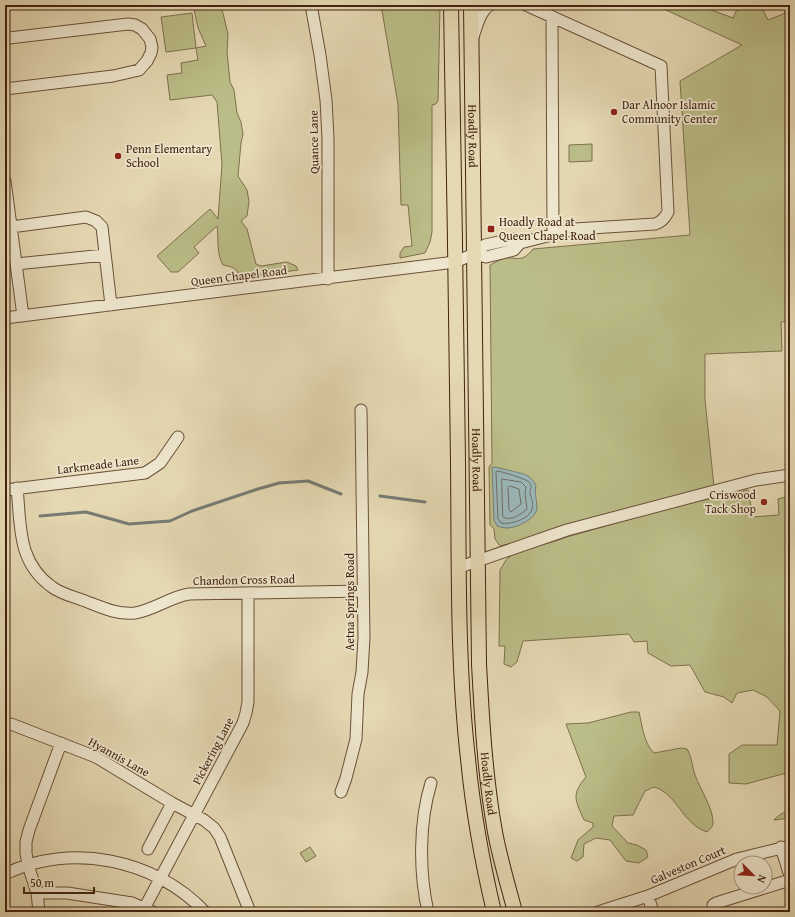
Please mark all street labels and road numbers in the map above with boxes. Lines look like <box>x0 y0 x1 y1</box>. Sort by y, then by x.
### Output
street label: Hoadly Road <box>464 104 482 168</box>
street label: Quance Lane <box>304 110 323 174</box>
street label: Queen Chapel Road <box>190 261 288 290</box>
street label: Hoadly Road <box>468 428 486 492</box>
street label: Larkmeade Lane <box>56 451 140 478</box>
street label: Aetna Springs Road <box>341 552 358 651</box>
street label: Chandon Cross Road <box>193 570 296 589</box>
street label: Pickering Lane <box>188 714 238 787</box>
street label: Hyannis Lane <box>86 733 153 781</box>
street label: Hoadly Road <box>477 751 501 817</box>
street label: Galveston Court <box>648 841 729 888</box>

